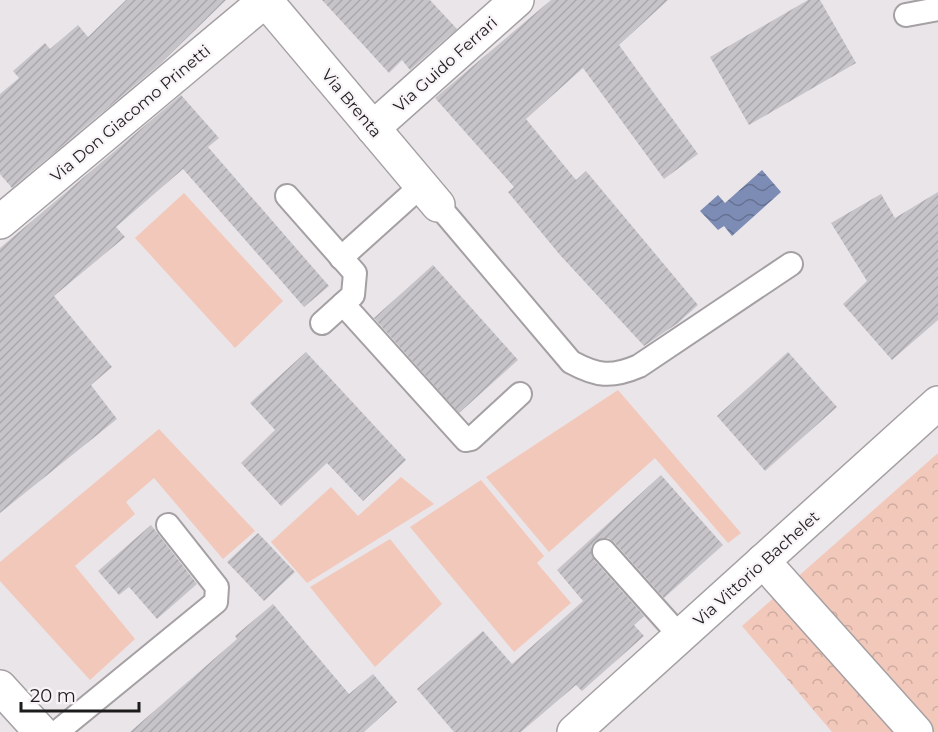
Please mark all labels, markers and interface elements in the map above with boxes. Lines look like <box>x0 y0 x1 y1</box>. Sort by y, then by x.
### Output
street label: Via Guido Ferrari <box>390 13 501 116</box>
street label: Via Don Giacomo Prinetti <box>47 41 214 186</box>
street label: Via Brenta <box>318 65 386 141</box>
street label: Via Vittorio Bachelet <box>690 507 823 630</box>
scale bar <box>21 675 140 713</box>
text: 20 m <box>30 685 76 707</box>

